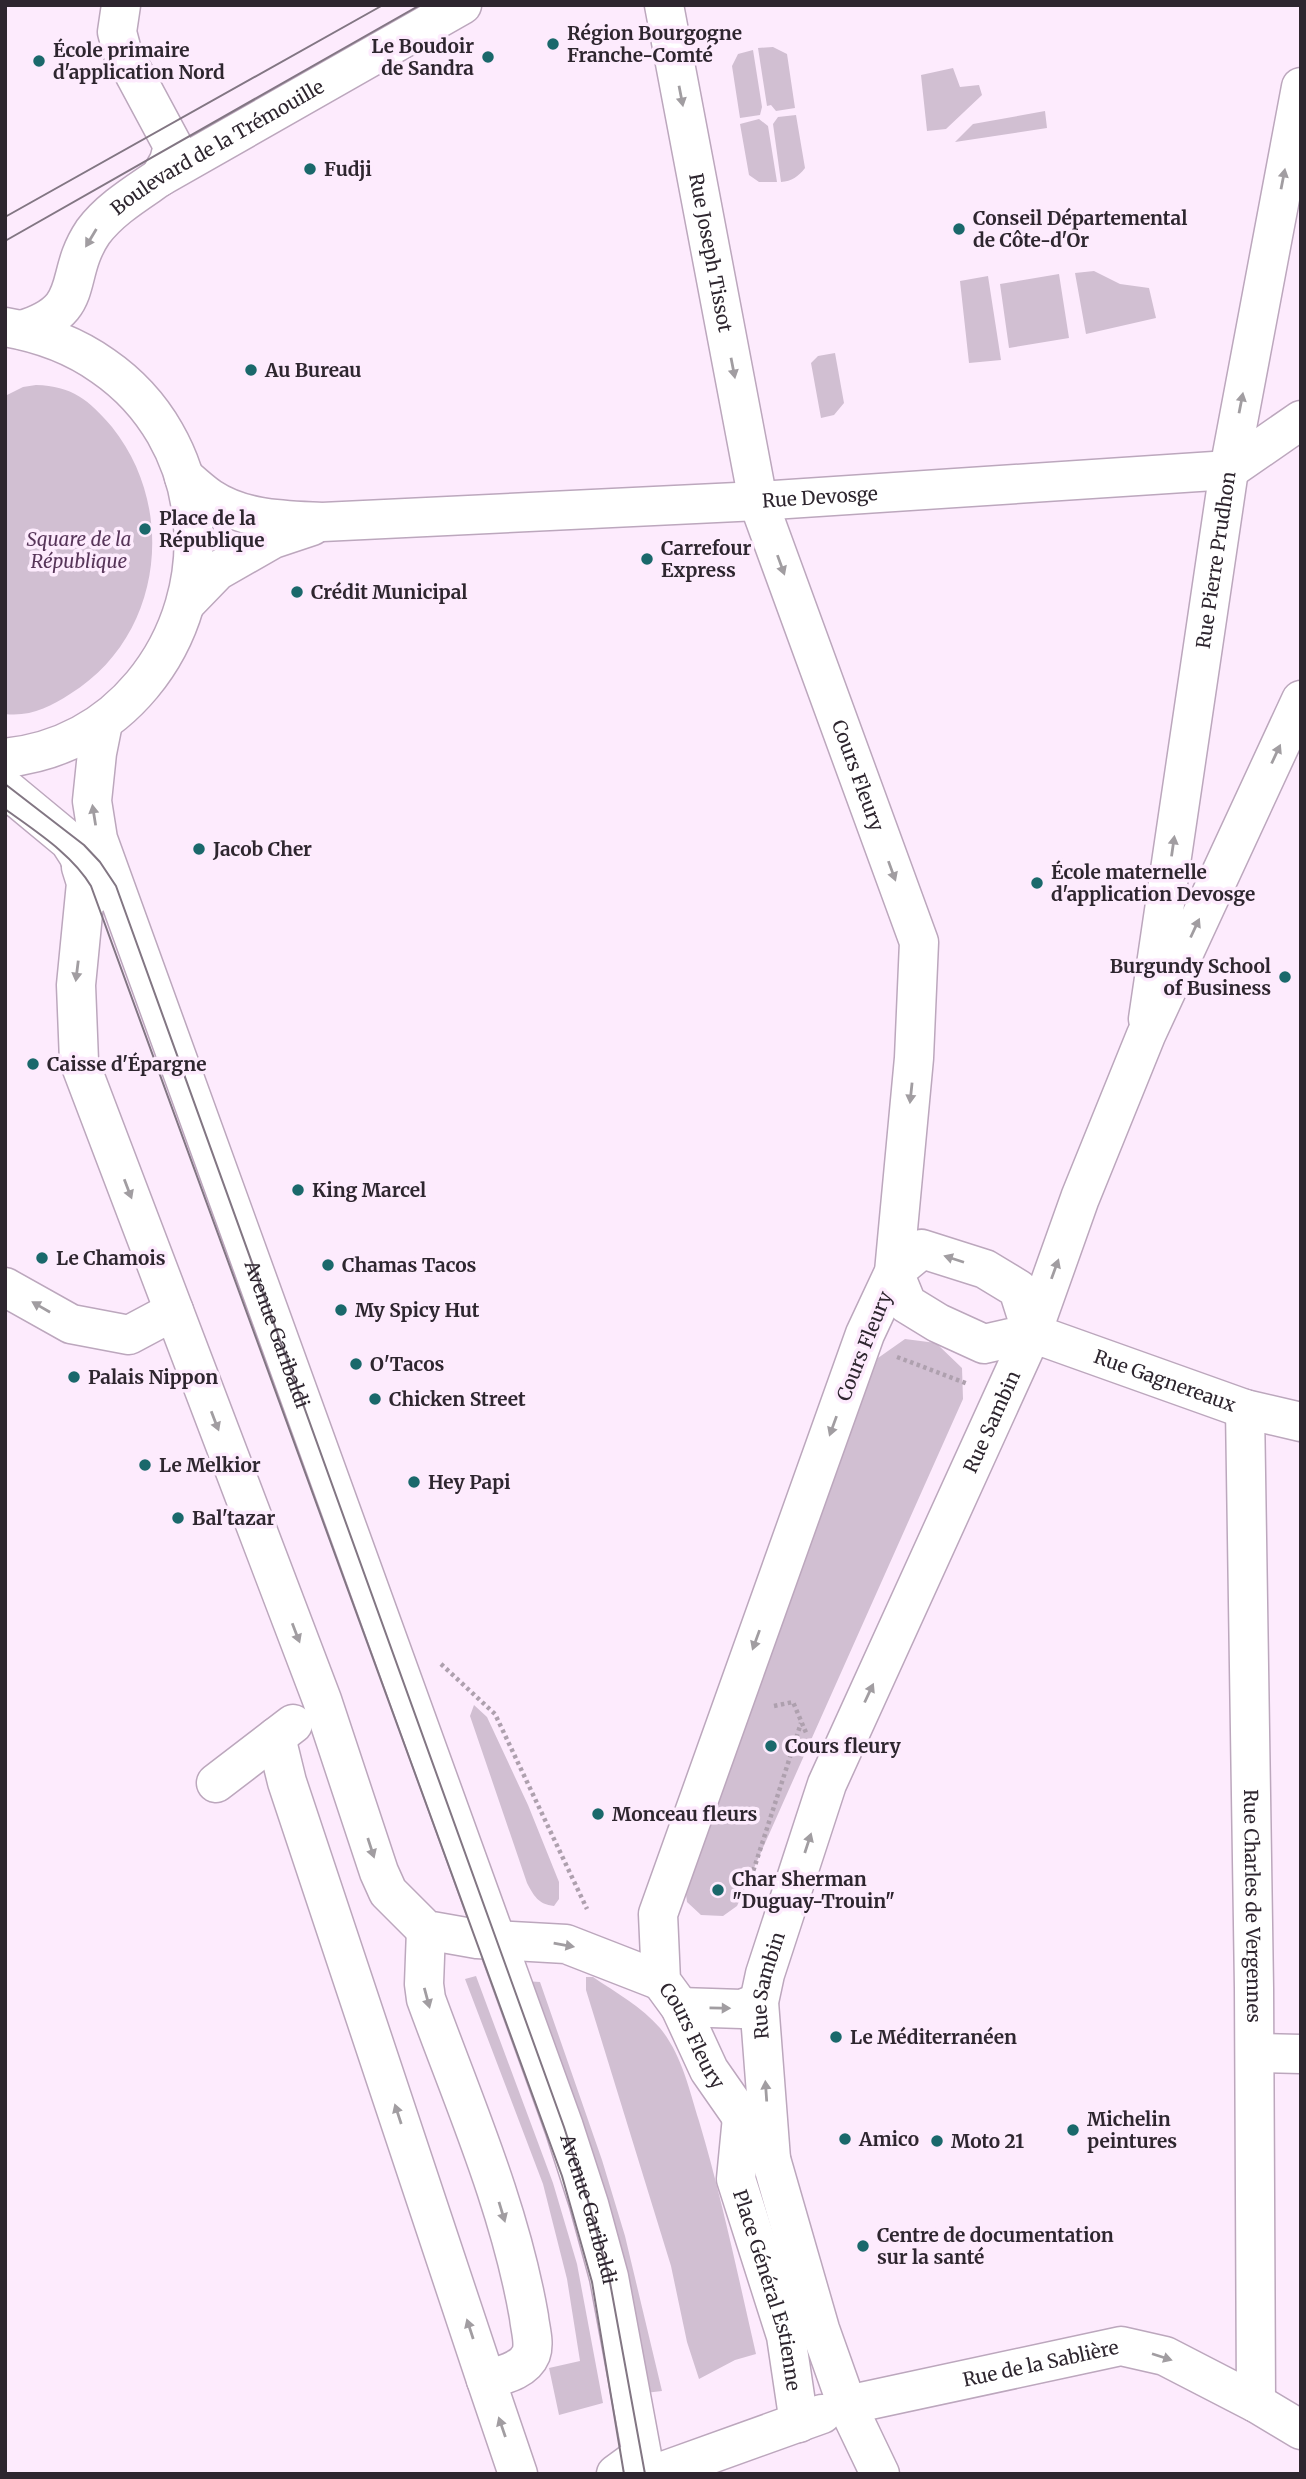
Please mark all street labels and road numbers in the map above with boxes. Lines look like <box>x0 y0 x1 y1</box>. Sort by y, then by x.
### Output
street label: Boulevard de la Trémouille <box>106 74 328 220</box>
street label: Rue Joseph Tissot <box>684 171 738 335</box>
street label: Rue Pierre Prudhon <box>1191 469 1241 650</box>
street label: Rue Devosge <box>761 481 879 513</box>
street label: Cours Fleury <box>827 716 889 834</box>
street label: Avenue Garibaldi <box>239 1256 315 1411</box>
street label: Cours Fleury <box>831 1288 897 1404</box>
street label: Rue Gagnereaux <box>1091 1344 1240 1417</box>
street label: Rue Sambin <box>958 1366 1025 1477</box>
street label: Rue Charles de Vergennes <box>1239 1789 1266 2023</box>
street label: Rue Sambin <box>747 1928 790 2040</box>
street label: Cours Fleury <box>654 1978 730 2093</box>
street label: Avenue Garibaldi <box>555 2130 622 2286</box>
street label: Place Général Estienne <box>728 2186 806 2392</box>
street label: Rue de la Sablière <box>960 2335 1121 2392</box>

